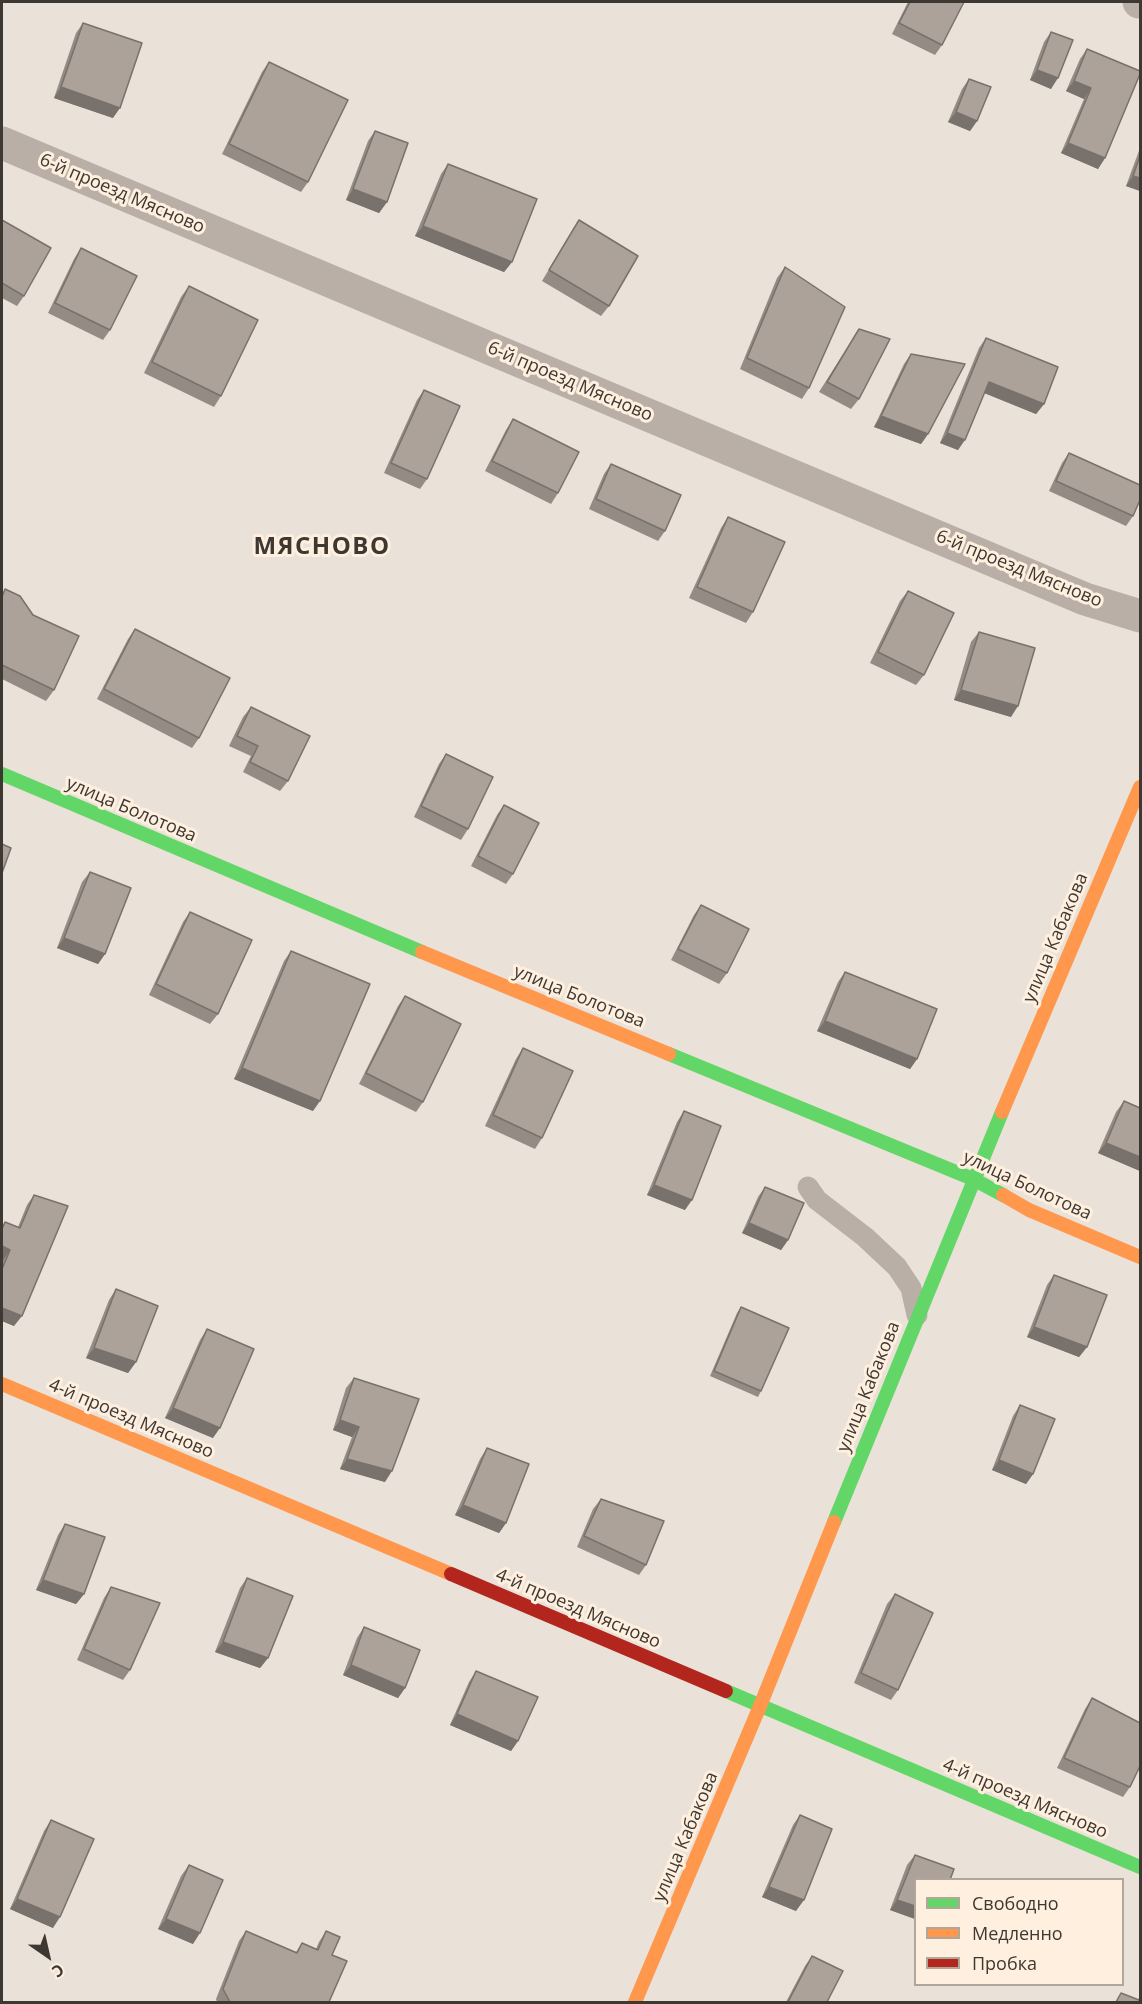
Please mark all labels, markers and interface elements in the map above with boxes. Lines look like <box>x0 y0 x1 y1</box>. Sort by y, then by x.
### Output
street label: 6-й проезд Мясново <box>36 149 208 239</box>
street label: 6-й проезд Мясново <box>484 337 656 427</box>
street label: 6-й проезд Мясново <box>933 526 1105 612</box>
district label: МЯСНОВО <box>253 533 391 561</box>
street label: улица Болотова <box>63 773 199 847</box>
street label: улица Кабакова <box>1019 870 1093 1006</box>
street label: улица Болотова <box>510 961 648 1033</box>
street label: улица Болотова <box>959 1147 1095 1225</box>
street label: улица Кабакова <box>833 1319 905 1455</box>
street label: 4-й проезд Мясново <box>45 1374 217 1464</box>
street label: 4-й проезд Мясново <box>492 1564 664 1654</box>
street label: 4-й проезд Мясново <box>939 1754 1111 1844</box>
street label: улица Кабакова <box>649 1769 723 1905</box>
legend <box>914 1878 1124 1986</box>
text: Свободно <box>972 1891 1059 1915</box>
text: Медленно <box>972 1921 1063 1945</box>
north arrow <box>18 1926 78 1986</box>
text: Пробка <box>972 1951 1037 1975</box>
text: С <box>48 1959 68 1983</box>

